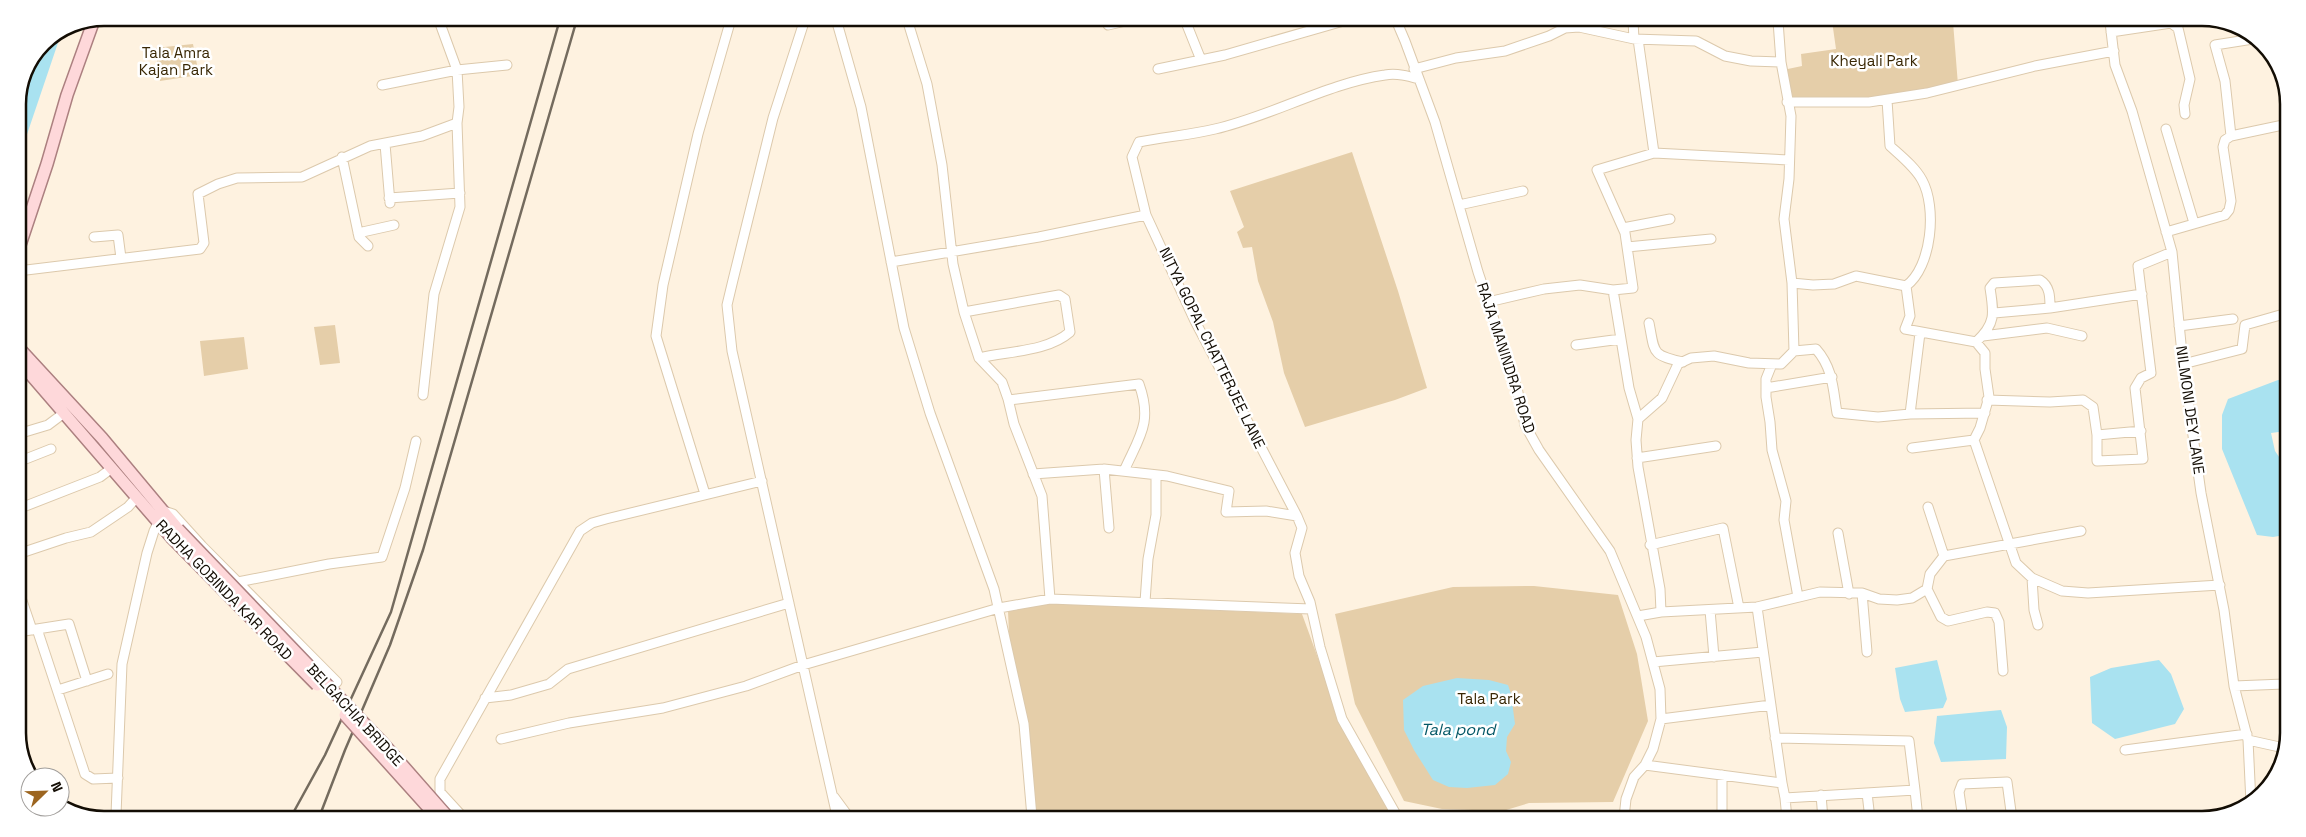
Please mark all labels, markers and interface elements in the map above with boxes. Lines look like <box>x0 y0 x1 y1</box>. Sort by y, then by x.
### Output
park label: Tala Amra Kajan Park <box>139 43 213 79</box>
park label: Kheyali Park <box>1830 51 1918 70</box>
street label: NITYA GOPAL CHATTERJEE LANE <box>1155 244 1270 452</box>
street label: RAJA MANINDRA ROAD <box>1473 280 1540 436</box>
street label: NILMONI DEY LANE <box>2172 344 2209 475</box>
street label: RADHA GOBINDA KAR ROAD <box>152 515 297 664</box>
street label: BELGACHIA BRIDGE <box>303 660 408 770</box>
park label: Tala Park <box>1457 689 1521 708</box>
water label: Tala pond <box>1421 719 1497 740</box>
north arrow <box>20 767 70 817</box>
text: N <box>47 779 67 795</box>

